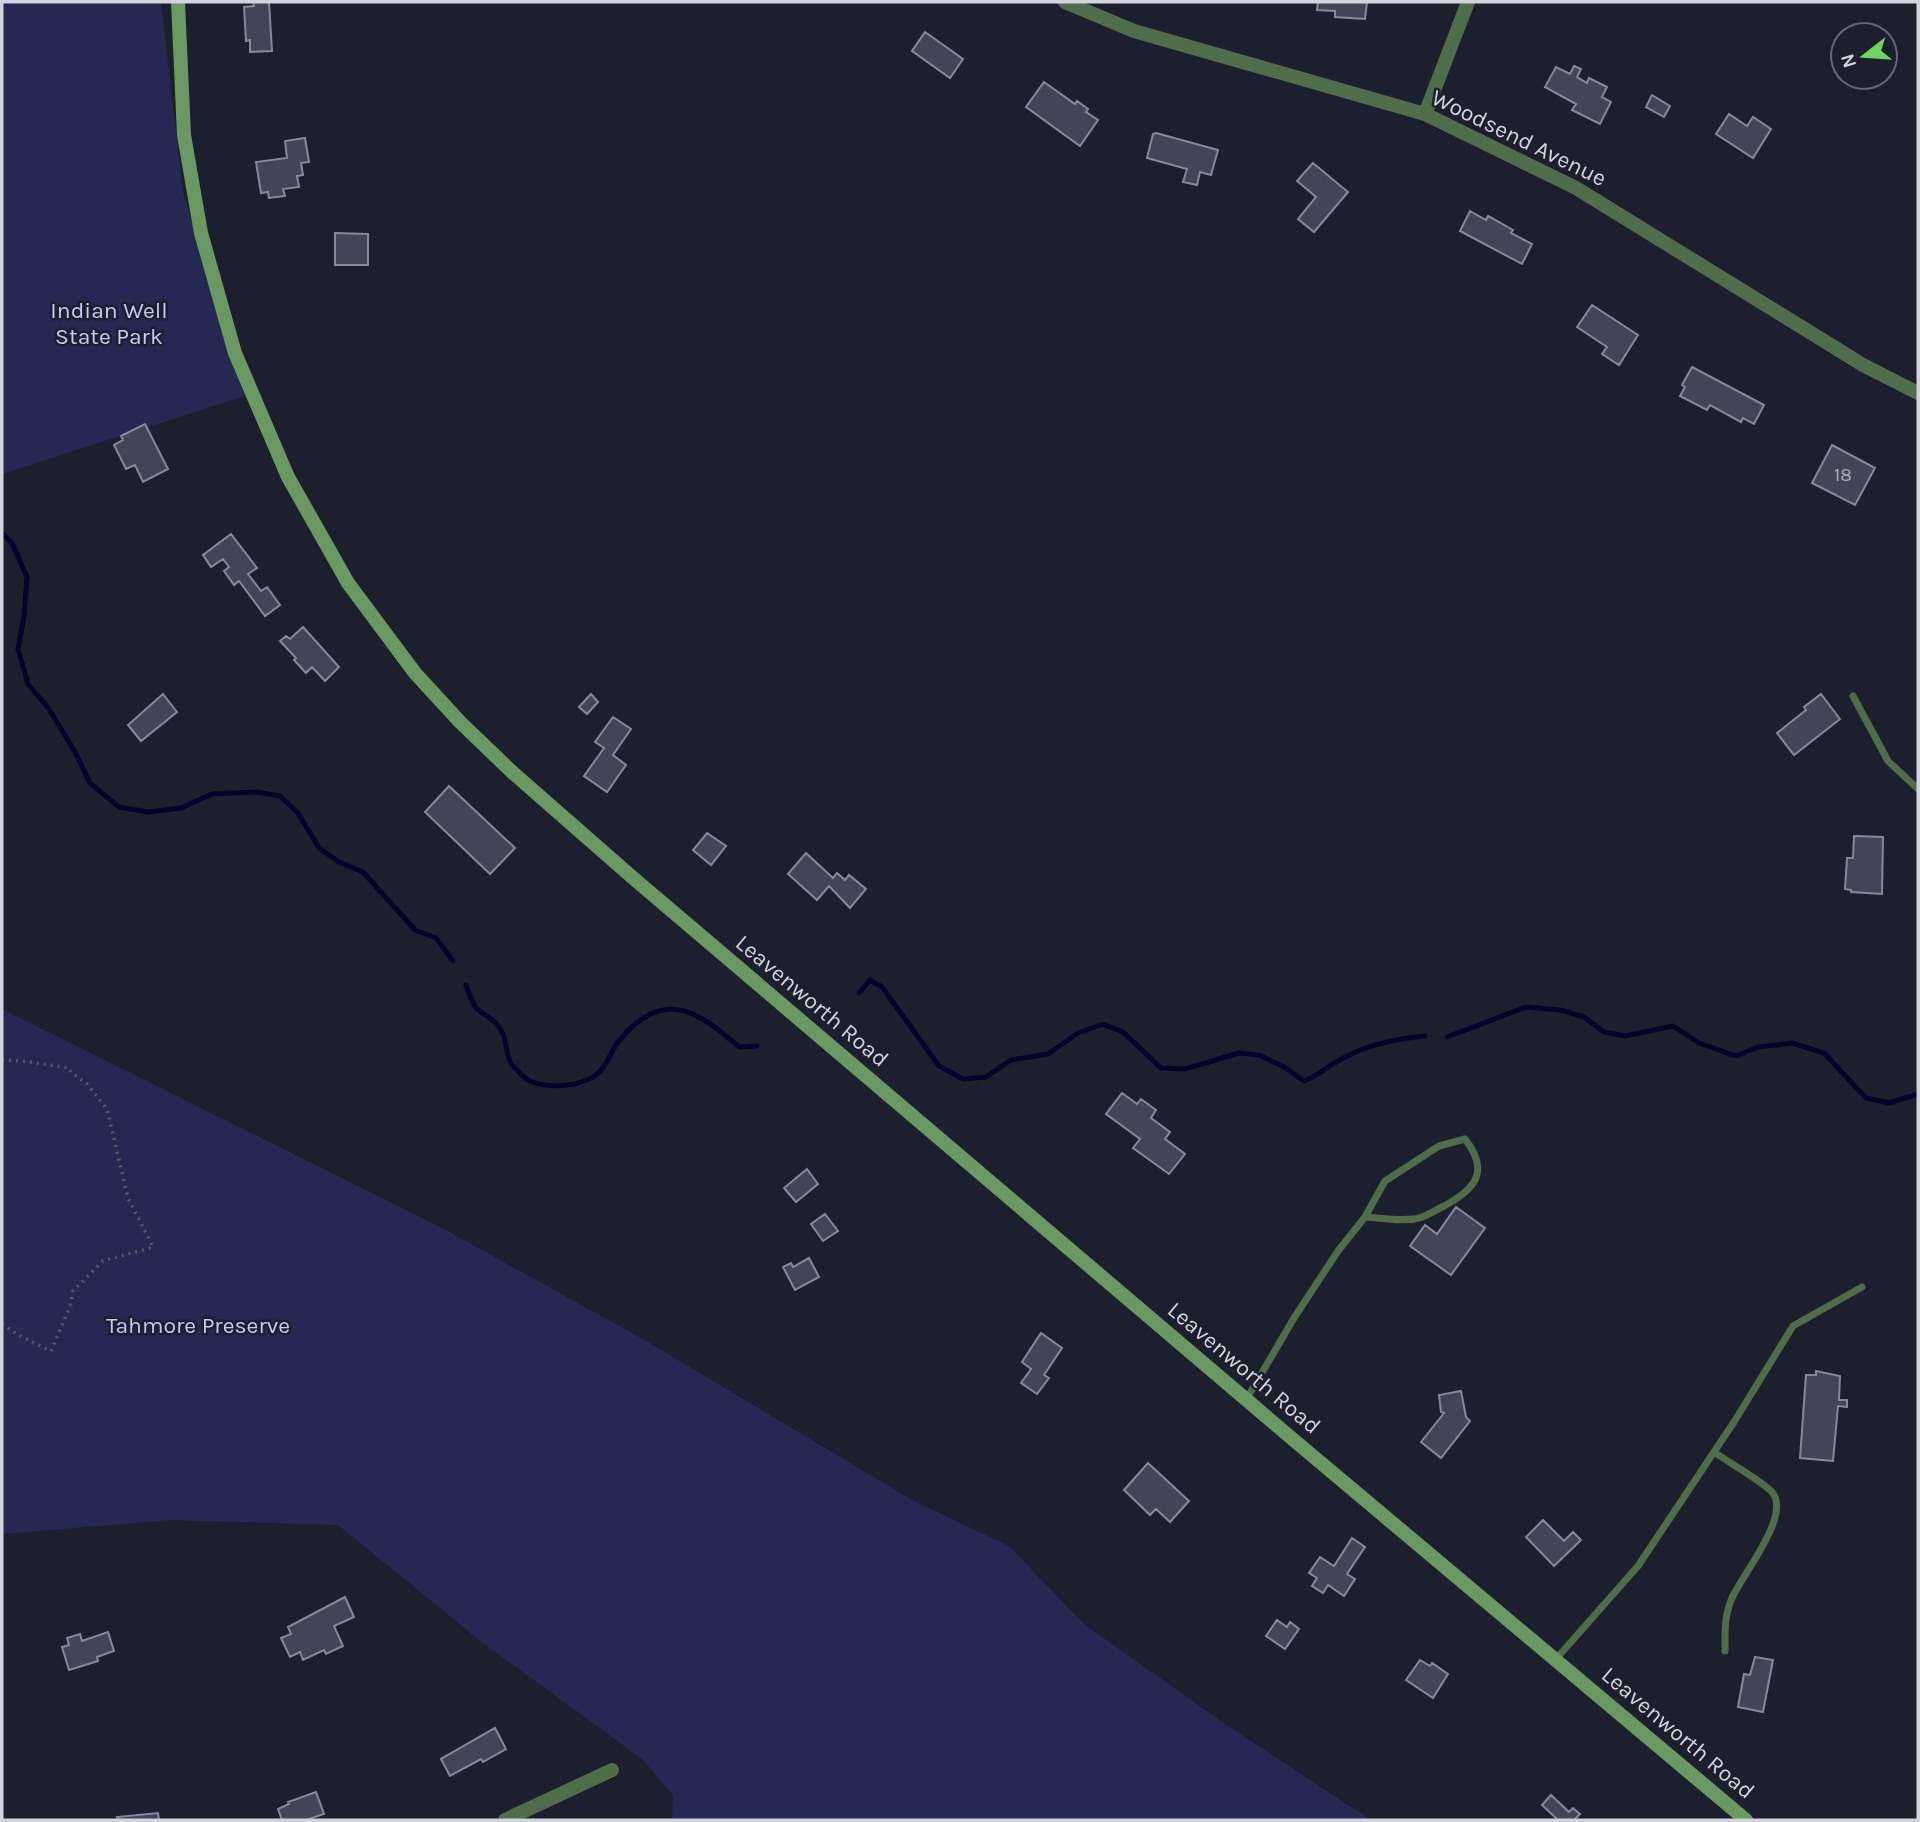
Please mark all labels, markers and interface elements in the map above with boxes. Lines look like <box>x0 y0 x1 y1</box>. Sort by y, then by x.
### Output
north arrow <box>1829 21 1899 91</box>
text: N <box>1836 51 1861 70</box>
street label: Woodsend Avenue <box>1427 84 1611 192</box>
park label: Indian Well State Park <box>50 297 168 350</box>
house number: 18 <box>1834 464 1852 486</box>
street label: Leavenworth Road <box>730 929 894 1073</box>
street label: Leavenworth Road <box>1162 1296 1326 1440</box>
park label: Tahmore Preserve <box>106 1312 290 1339</box>
street label: Leavenworth Road <box>1596 1661 1760 1805</box>

